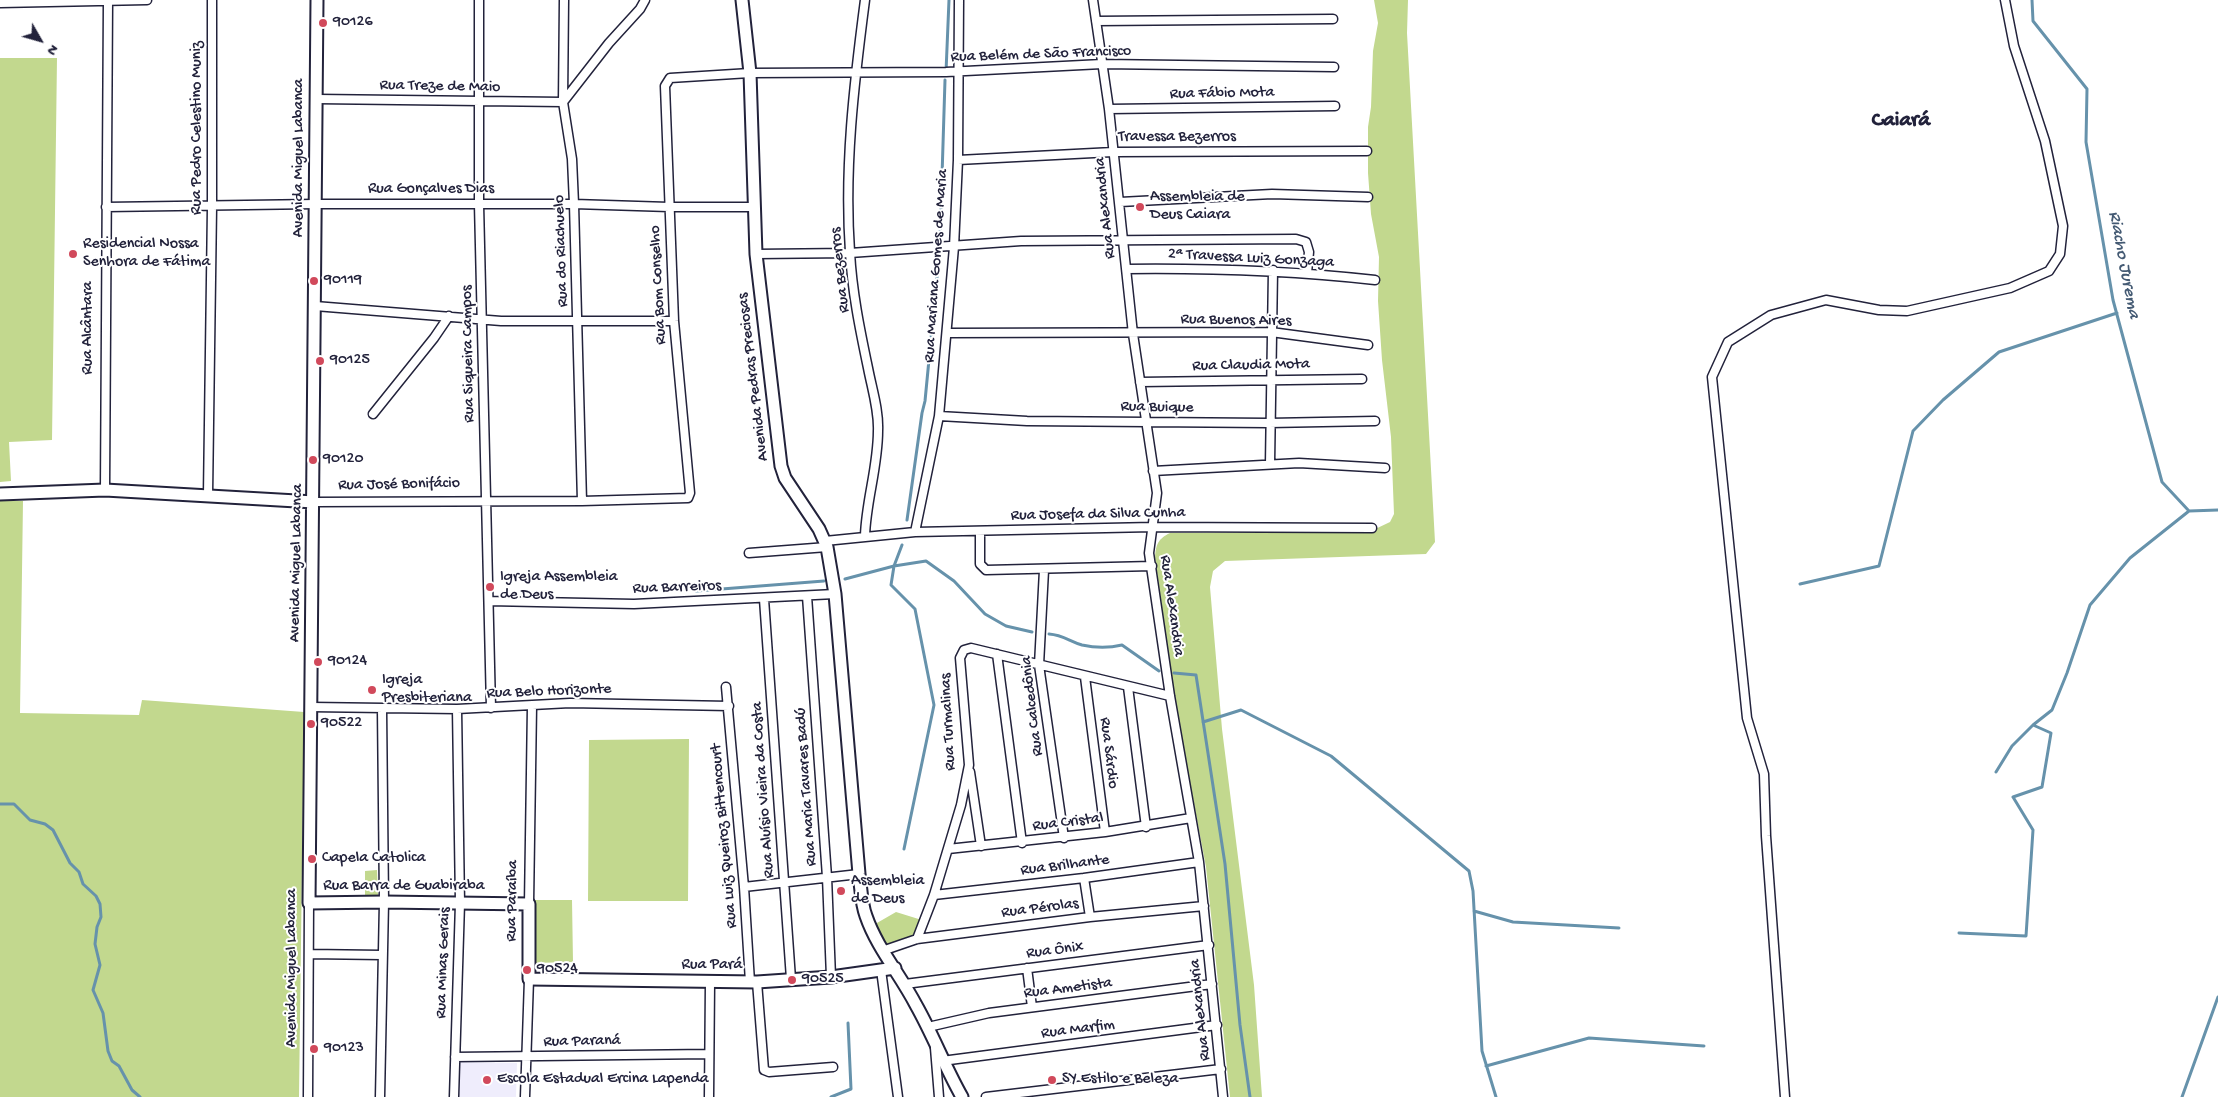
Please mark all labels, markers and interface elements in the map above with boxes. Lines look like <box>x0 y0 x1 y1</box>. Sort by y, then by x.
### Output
place label: 90126 <box>333 13 373 33</box>
north arrow <box>15 15 65 65</box>
marker: 90126 <box>317 17 329 29</box>
text: N <box>43 41 62 58</box>
street label: Rua Pedro Celestino Muniz <box>188 41 208 215</box>
street label: Rua Belém de São Francisco <box>950 42 1132 68</box>
street label: Rua Treze de Maio <box>379 76 501 98</box>
street label: Avenida Miguel Labanca <box>290 79 310 237</box>
street label: Rua Fábio Mota <box>1170 83 1274 105</box>
district label: Caiará <box>1872 109 1930 135</box>
street label: Travessa Bezerros <box>1118 128 1236 148</box>
street label: Rua Alexandria <box>1091 156 1121 260</box>
street label: Rua Mariana Gomes de Maria <box>921 169 953 363</box>
street label: Rua Gonçalves Dias <box>368 180 494 200</box>
place label: Assembleia de Deus Caiara <box>1150 188 1245 226</box>
street label: Rua do Riachuelo <box>550 195 574 307</box>
marker: Assembleia de Deus Caiara <box>1134 201 1146 213</box>
water label: Riacho Jurema <box>2102 209 2144 321</box>
street label: Rua Bom Conselho <box>646 225 672 345</box>
street label: Rua Bezerros <box>827 226 855 314</box>
place label: Residencial Nossa Senhora de Fátima <box>83 235 210 273</box>
street label: 2ª Travessa Luiz Gonzaga <box>1167 245 1335 273</box>
marker: Residencial Nossa Senhora de Fátima <box>67 248 79 260</box>
place label: 90119 <box>324 271 362 291</box>
marker: 90119 <box>308 275 320 287</box>
street label: Rua Alcântara <box>79 281 99 375</box>
street label: Rua Siqueira Campos <box>458 285 480 423</box>
street label: Avenida Pedras Preciosas <box>734 292 774 462</box>
street label: Rua Buenos Aires <box>1180 310 1292 332</box>
place label: 90125 <box>330 351 370 371</box>
marker: 90125 <box>314 355 326 367</box>
street label: Rua Claudia Mota <box>1192 355 1310 377</box>
street label: Rua Buique <box>1120 398 1194 418</box>
place label: 90120 <box>323 450 363 470</box>
marker: 90120 <box>307 454 319 466</box>
street label: Rua José Bonifácio <box>338 474 460 496</box>
street label: Avenida Miguel Labanca <box>286 484 308 642</box>
street label: Rua Josefa da Silva Cunha <box>1011 504 1185 526</box>
street label: Rua Alexandria <box>1154 554 1188 658</box>
place label: Igreja Assembleia de Deus <box>500 568 618 606</box>
street label: Rua Barreiros <box>632 577 722 599</box>
marker: Igreja Assembleia de Deus <box>484 581 496 593</box>
place label: 90124 <box>328 652 367 672</box>
street label: Rua Calcedônia <box>1017 655 1049 757</box>
marker: 90124 <box>312 656 324 668</box>
place label: Igreja Presbiteriana <box>382 671 472 709</box>
street label: Rua Turmalinas <box>937 673 961 771</box>
street label: Rua Belo Horizonte <box>486 680 612 704</box>
marker: Igreja Presbiteriana <box>366 684 378 696</box>
street label: Rua Aluísio Vieira da Costa <box>748 701 780 879</box>
street label: Rua Maria Tavares Badú <box>792 707 822 867</box>
place label: 90522 <box>321 714 362 734</box>
street label: Rua Sárdio <box>1094 716 1122 790</box>
marker: 90522 <box>305 718 317 730</box>
street label: Rua Luiz Queiroz Bittencourt <box>707 743 743 929</box>
street label: Rua Cristal <box>1031 809 1105 837</box>
place label: Capela Catolica <box>322 849 426 869</box>
street label: Rua Brilhante <box>1020 851 1110 881</box>
marker: Capela Catolica <box>306 853 318 865</box>
street label: Rua Paraíba <box>503 860 523 942</box>
place label: Assembleia de Deus <box>851 872 924 910</box>
street label: Rua Barra de Guabiraba <box>323 877 485 897</box>
marker: Assembleia de Deus <box>835 885 847 897</box>
street label: Avenida Miguel Labanca <box>283 889 303 1047</box>
street label: Rua Pérolas <box>1000 895 1080 923</box>
street label: Rua Minas Gerais <box>432 907 456 1019</box>
street label: Rua Ônix <box>1025 938 1085 964</box>
street label: Rua Pará <box>682 956 742 976</box>
street label: Rua Alexandria <box>1186 958 1216 1062</box>
place label: 90524 <box>537 960 578 980</box>
marker: 90524 <box>521 964 533 976</box>
place label: 90525 <box>802 970 844 990</box>
marker: 90525 <box>786 974 798 986</box>
street label: Rua Ametista <box>1023 974 1113 1004</box>
street label: Rua Marfim <box>1040 1016 1116 1044</box>
street label: Rua Paraná <box>543 1032 621 1052</box>
place label: 90123 <box>324 1039 364 1059</box>
marker: 90123 <box>308 1043 320 1055</box>
place label: Escola Estadual Ercina Lapenda <box>497 1070 709 1090</box>
place label: SY Estilo e Beleza <box>1062 1070 1178 1090</box>
marker: Escola Estadual Ercina Lapenda <box>481 1074 493 1086</box>
marker: SY Estilo e Beleza <box>1046 1074 1058 1086</box>

